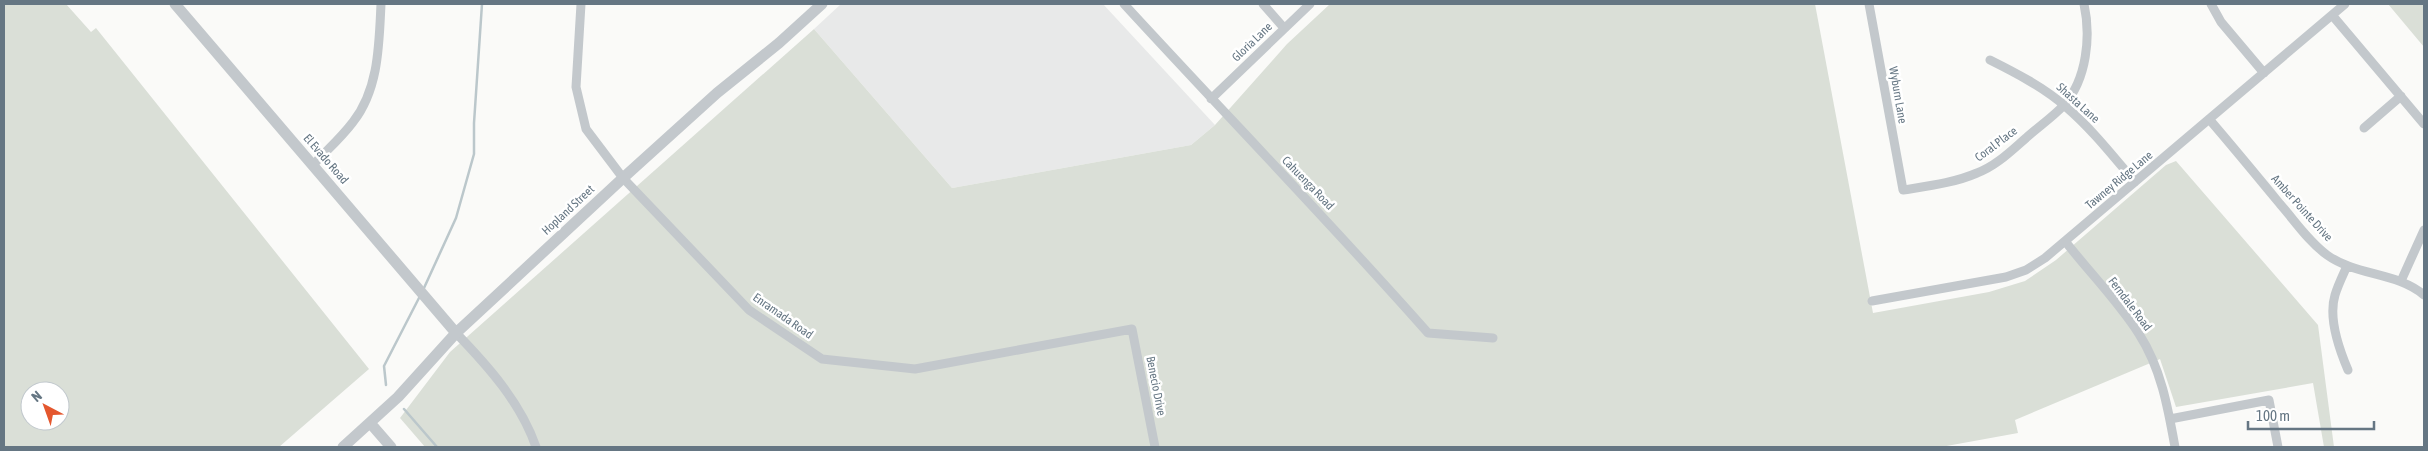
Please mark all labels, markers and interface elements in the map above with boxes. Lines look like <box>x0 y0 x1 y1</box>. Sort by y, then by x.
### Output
street label: Gloria Lane <box>1229 20 1275 64</box>
street label: Wyburn Lane <box>1886 65 1910 125</box>
street label: Shasta Lane <box>2054 80 2102 126</box>
street label: Coral Place <box>1972 124 2020 164</box>
street label: El Evado Road <box>301 131 351 187</box>
street label: Tawney Ridge Lane <box>2083 148 2155 212</box>
street label: Cahuenga Road <box>1279 153 1337 213</box>
street label: Amber Pointe Drive <box>2269 172 2335 244</box>
street label: Hopland Street <box>539 182 598 238</box>
street label: Ferndale Road <box>2105 274 2155 334</box>
street label: Enramada Road <box>750 290 816 342</box>
street label: Benecio Drive <box>1143 355 1169 417</box>
north arrow <box>20 381 70 431</box>
text: N <box>28 387 45 405</box>
scale bar <box>2248 398 2374 430</box>
text: 100 m <box>2256 407 2290 424</box>

